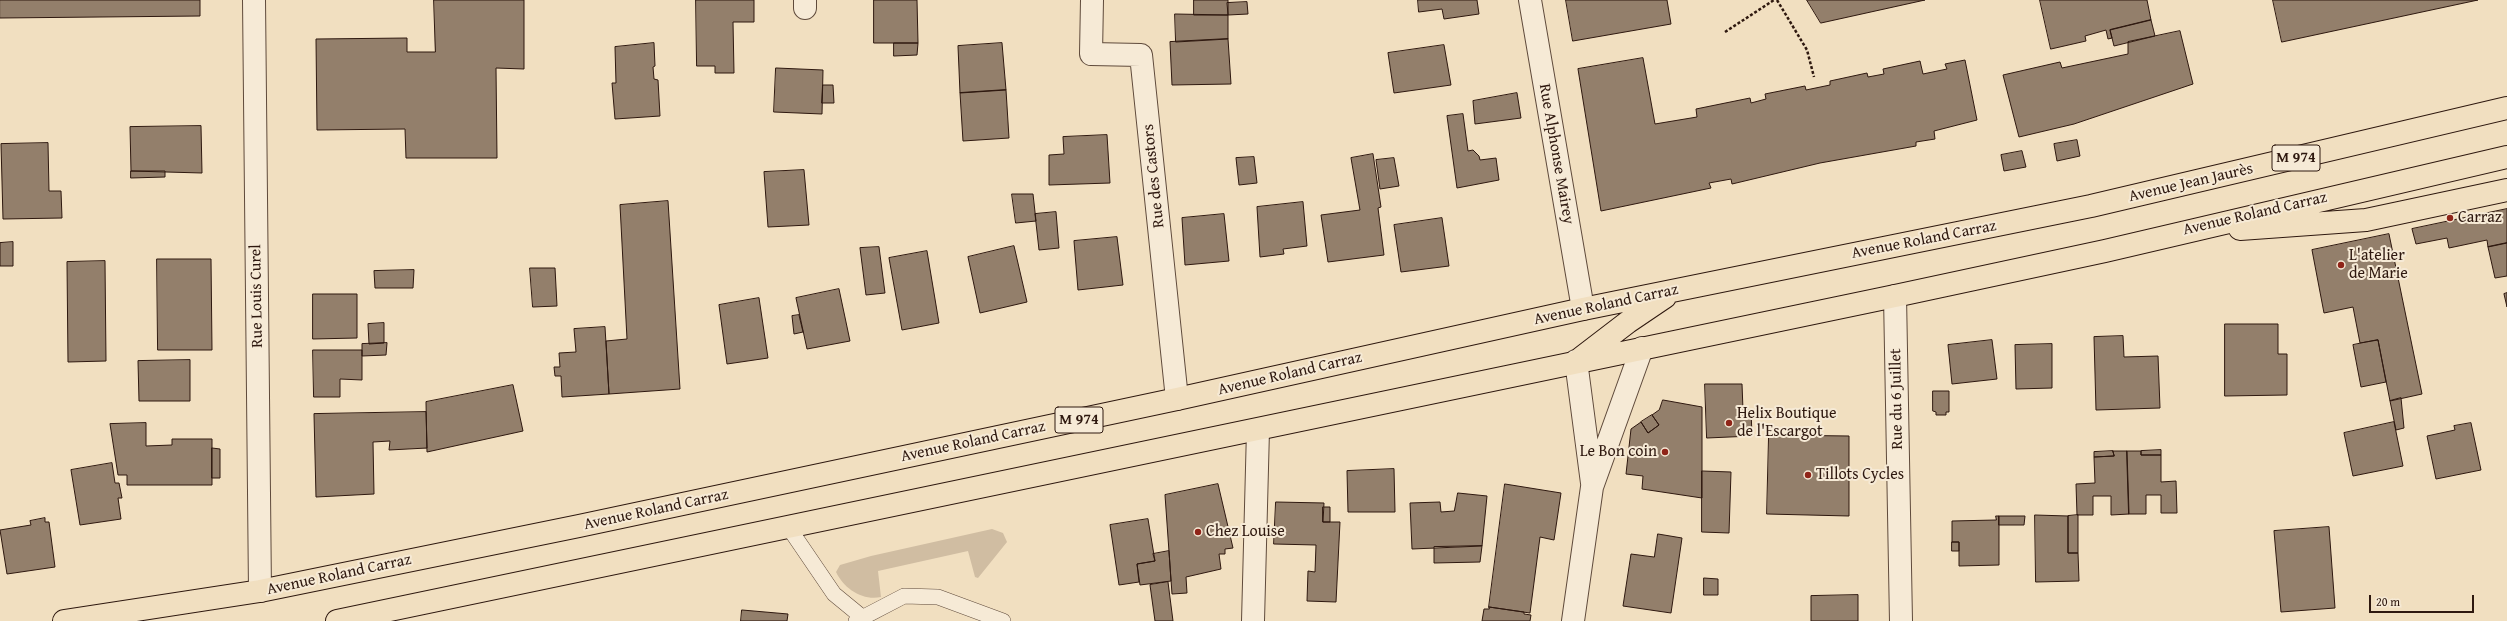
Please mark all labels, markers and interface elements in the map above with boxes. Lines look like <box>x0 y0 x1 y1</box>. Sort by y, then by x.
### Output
street label: Rue Alphonse Mairey <box>1534 82 1578 226</box>
street label: Rue des Castors <box>1139 123 1169 229</box>
road number: M 974 <box>2272 145 2320 171</box>
street label: Avenue Jean Jaurès <box>2127 159 2255 207</box>
street label: Avenue Roland Carraz <box>2181 188 2329 240</box>
place label: Carraz <box>2458 208 2502 228</box>
marker: Carraz <box>2445 213 2455 223</box>
street label: Avenue Roland Carraz <box>1850 217 1998 263</box>
street label: Rue Louis Curel <box>246 244 268 348</box>
place label: L'atelier de Marie <box>2349 246 2408 284</box>
marker: L'atelier de Marie <box>2336 260 2346 270</box>
street label: Avenue Roland Carraz <box>1532 280 1680 330</box>
street label: Avenue Roland Carraz <box>1216 348 1364 400</box>
street label: Rue du 6 Juillet <box>1887 348 1907 450</box>
place label: Helix Boutique de l'Escargot <box>1737 404 1836 442</box>
road number: M 974 <box>1055 407 1103 433</box>
street label: Avenue Roland Carraz <box>899 417 1047 467</box>
marker: Helix Boutique de l'Escargot <box>1724 418 1734 428</box>
place label: Le Bon coin <box>1580 442 1657 462</box>
marker: Le Bon coin <box>1660 447 1670 457</box>
place label: Tillots Cycles <box>1816 465 1904 485</box>
marker: Tillots Cycles <box>1803 470 1813 480</box>
street label: Avenue Roland Carraz <box>582 485 730 535</box>
place label: Chez Louise <box>1206 522 1285 542</box>
marker: Chez Louise <box>1193 527 1203 537</box>
street label: Avenue Roland Carraz <box>265 550 413 600</box>
scale bar <box>2371 587 2476 613</box>
text: 20 m <box>2376 593 2400 610</box>

